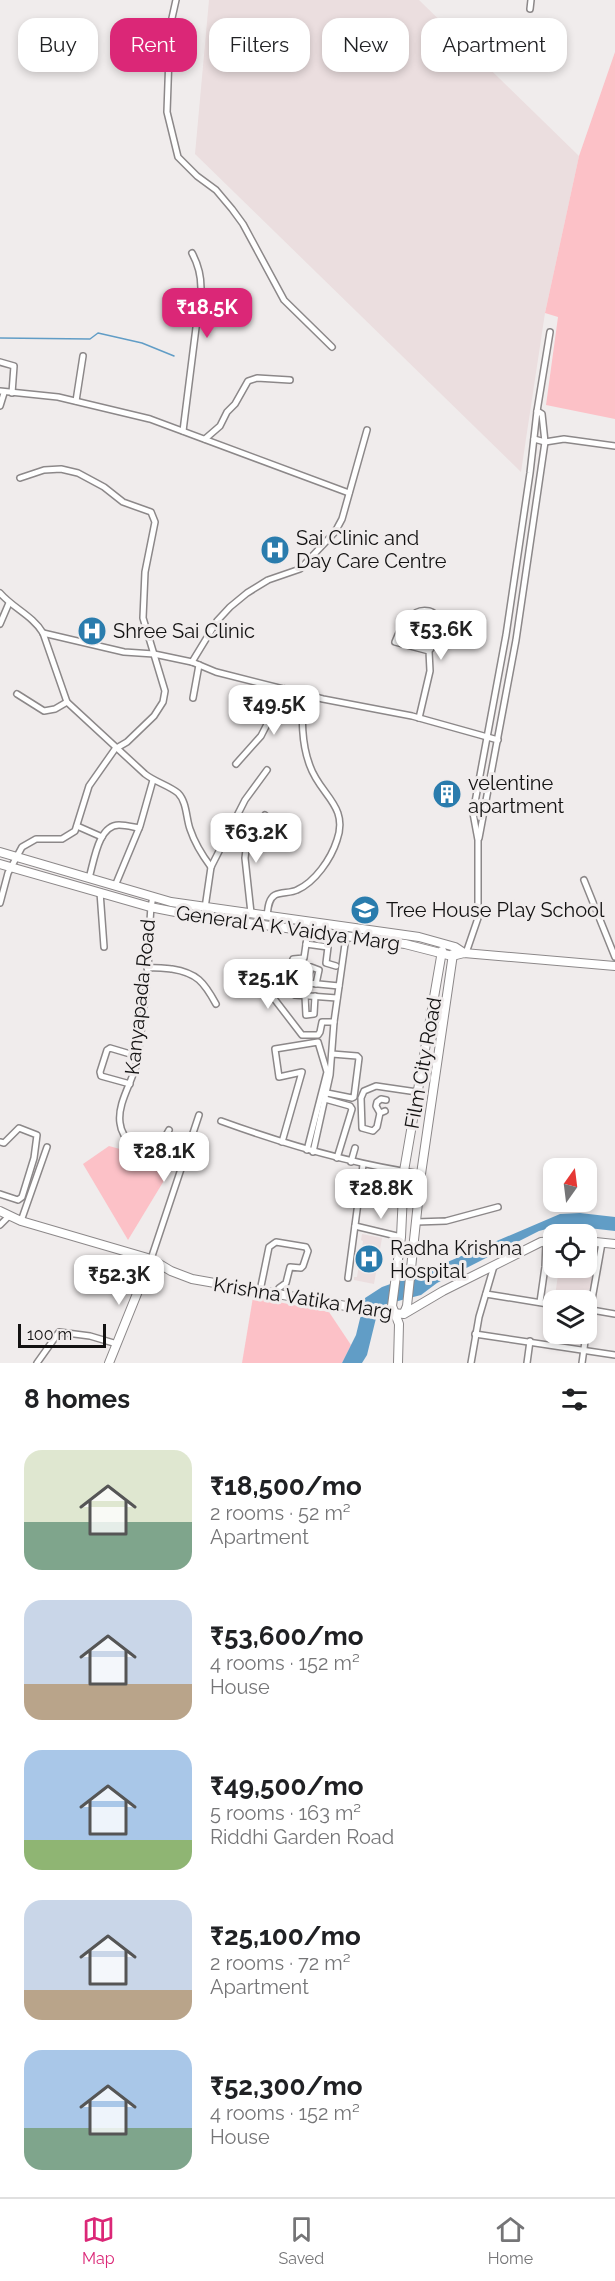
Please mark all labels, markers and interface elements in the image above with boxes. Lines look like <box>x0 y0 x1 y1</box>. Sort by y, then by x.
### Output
chip: Buy <box>18 18 98 72</box>
chip: Rent <box>110 18 197 72</box>
chip: Filters <box>209 18 310 72</box>
chip: New <box>322 18 409 72</box>
chip: Apartment <box>421 18 567 72</box>
pin: ₹18.5K <box>158 288 256 339</box>
text: ₹18.5K <box>176 295 238 319</box>
place label: Sai Clinic and Day Care Centre <box>296 526 447 573</box>
hospital icon: Sai Clinic and Day Care Centre <box>259 534 291 566</box>
pin: ₹53.6K <box>392 610 490 661</box>
hospital icon: Shree Sai Clinic <box>76 615 108 647</box>
text: ₹53.6K <box>410 617 472 641</box>
place label: Shree Sai Clinic <box>113 619 255 643</box>
pin: ₹49.5K <box>225 685 323 736</box>
text: ₹49.5K <box>243 692 305 716</box>
place label: velentine apartment <box>468 771 565 818</box>
building icon: velentine apartment <box>431 778 463 810</box>
pin: ₹63.2K <box>207 813 305 864</box>
text: ₹63.2K <box>224 820 288 844</box>
school or university icon: Tree House Play School <box>349 894 381 926</box>
place label: Tree House Play School <box>386 898 605 922</box>
street label: General A K Vaidya Marg <box>174 900 402 956</box>
street label: Kanyapada Road <box>120 918 160 1076</box>
pin: ₹25.1K <box>219 959 317 1010</box>
text: ₹25.1K <box>238 966 298 990</box>
street label: Film City Road <box>400 995 446 1131</box>
pin: ₹28.1K <box>115 1132 213 1183</box>
text: ₹28.1K <box>133 1139 195 1163</box>
north arrow <box>543 1158 597 1212</box>
map controls <box>543 1158 597 1344</box>
pin: ₹28.8K <box>332 1169 430 1220</box>
text: ₹28.8K <box>349 1176 413 1200</box>
button: locate <box>543 1224 597 1278</box>
place label: Radha Krishna Hospital <box>390 1236 522 1283</box>
hospital icon: Radha Krishna Hospital <box>353 1243 385 1275</box>
pin: ₹52.3K <box>70 1255 168 1306</box>
text: ₹52.3K <box>88 1262 150 1286</box>
street label: Krishna Vatika Marg <box>212 1272 394 1324</box>
button: layers <box>543 1290 597 1344</box>
scale bar <box>18 1321 106 1348</box>
text: 100 m <box>27 1325 72 1344</box>
icon: filters <box>558 1383 591 1416</box>
text: 8 homes <box>24 1384 130 1414</box>
text: ₹18,500/mo <box>210 1471 362 1501</box>
icon: home <box>72 1474 144 1546</box>
text: 2 rooms · 52 m² <box>210 1501 351 1525</box>
text: Apartment <box>210 1525 309 1549</box>
text: ₹53,600/mo <box>210 1621 364 1651</box>
icon: home <box>72 1624 144 1696</box>
text: 4 rooms · 152 m² <box>210 1651 360 1675</box>
text: House <box>210 1675 270 1699</box>
text: ₹49,500/mo <box>210 1771 363 1801</box>
icon: home <box>72 1774 144 1846</box>
text: 5 rooms · 163 m² <box>210 1801 361 1825</box>
text: Riddhi Garden Road <box>210 1825 394 1849</box>
text: ₹25,100/mo <box>210 1921 361 1951</box>
icon: home <box>72 1924 144 1996</box>
text: 2 rooms · 72 m² <box>210 1951 350 1975</box>
text: Apartment <box>210 1975 309 1999</box>
text: ₹52,300/mo <box>210 2071 362 2101</box>
icon: home <box>72 2074 144 2146</box>
text: 4 rooms · 152 m² <box>210 2101 360 2125</box>
text: House <box>210 2125 270 2149</box>
tab: Map <box>82 2213 115 2268</box>
tab: Saved <box>278 2213 324 2268</box>
tab: Home <box>488 2213 533 2268</box>

